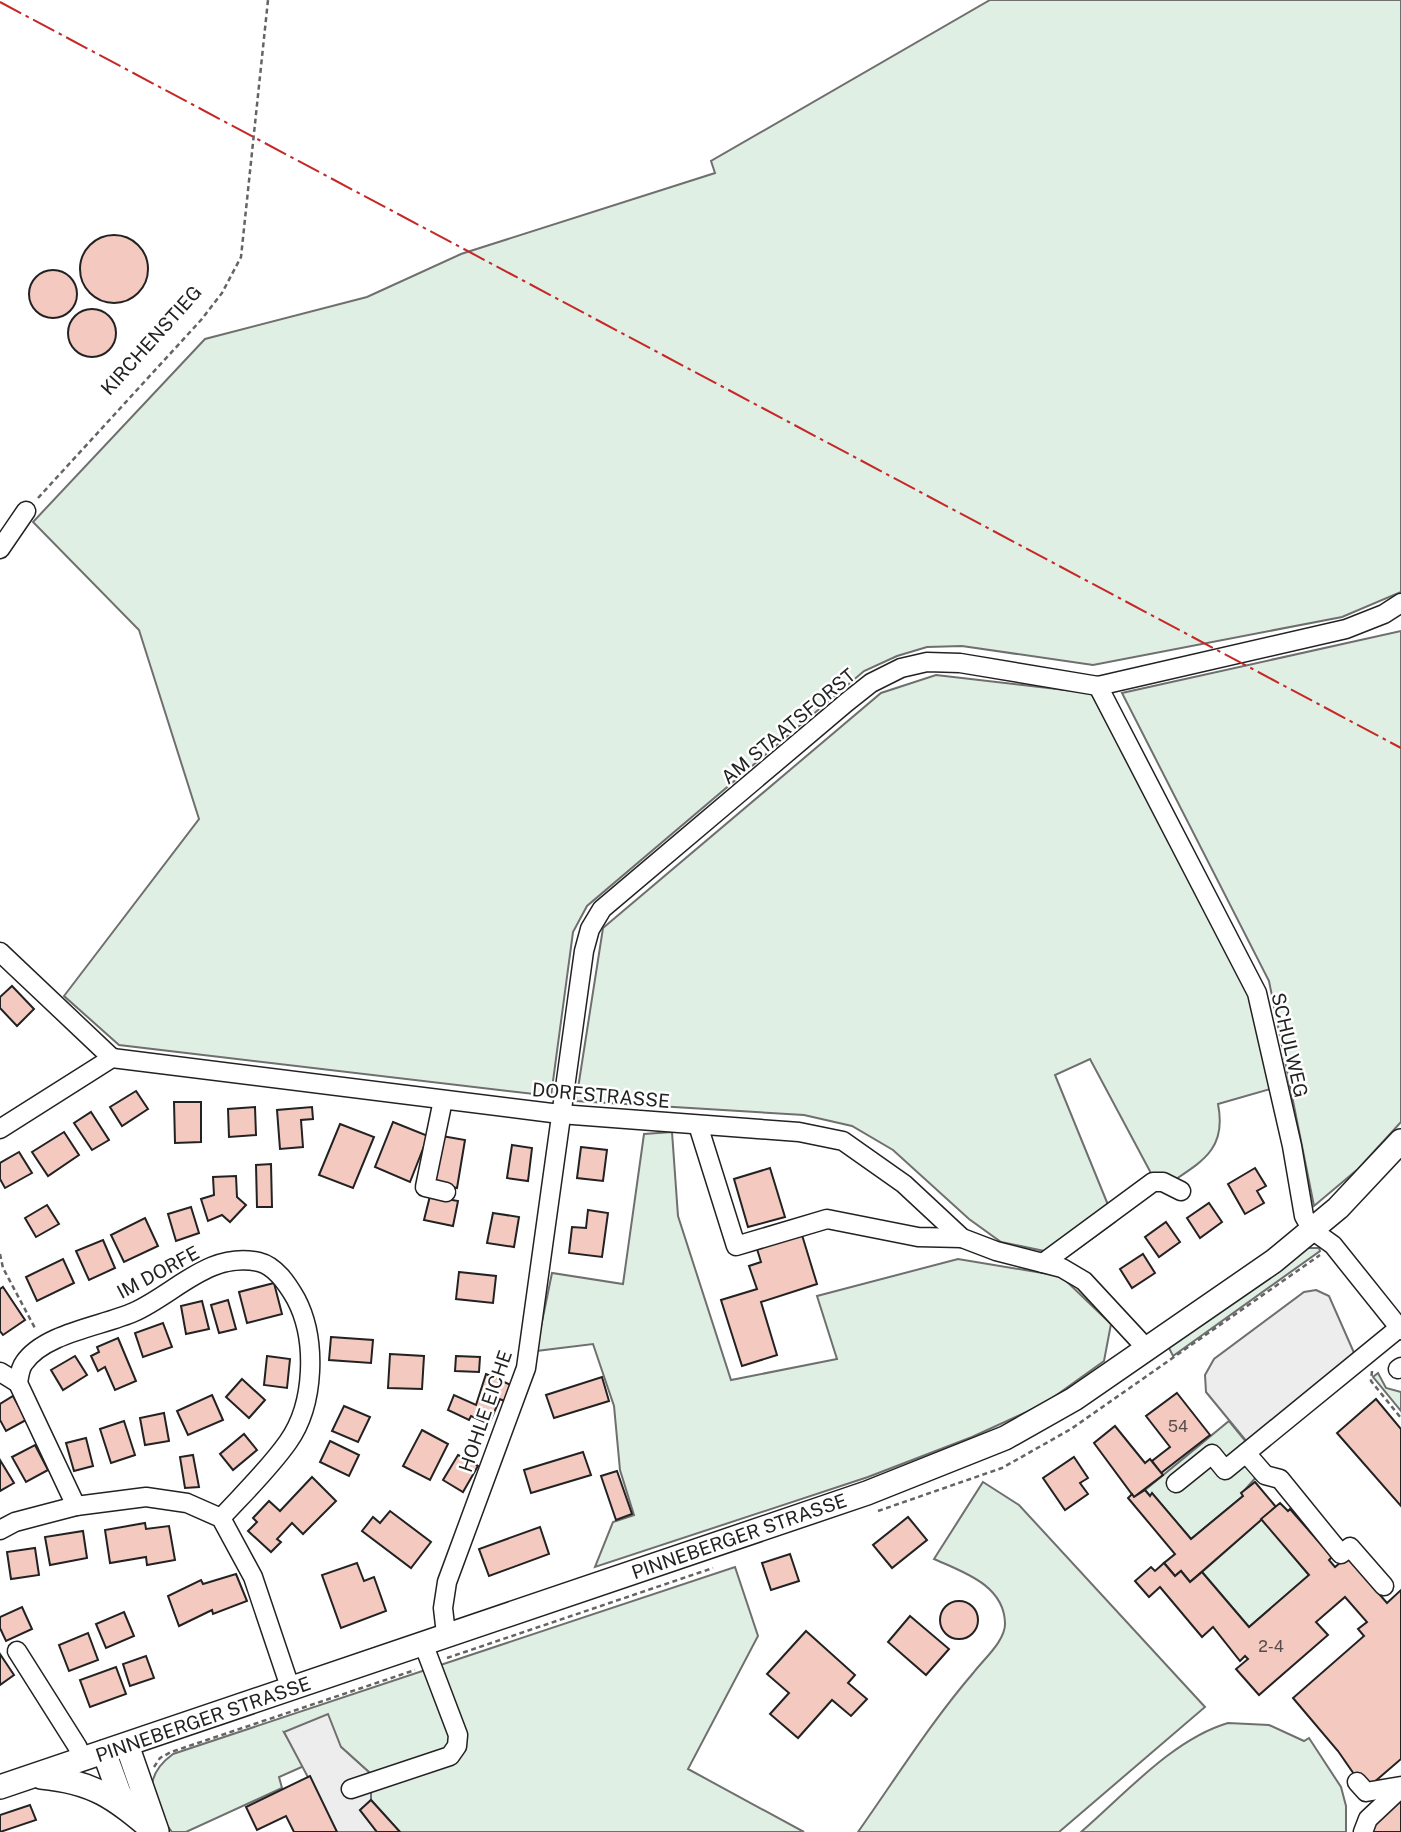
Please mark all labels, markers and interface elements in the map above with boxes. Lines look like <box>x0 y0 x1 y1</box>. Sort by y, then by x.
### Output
street label: KIRCHENSTIEG <box>96 281 206 399</box>
street label: AM STAATSFORST <box>717 664 859 788</box>
street label: SCHULWEG <box>1267 990 1313 1100</box>
street label: DORFSTRASSE <box>531 1078 671 1112</box>
street label: IM DORFE <box>113 1241 203 1303</box>
street label: HOHLE EICHE <box>454 1347 516 1475</box>
house number: 54 <box>1168 1417 1188 1436</box>
street label: PINNEBERGER STRASSE <box>629 1489 849 1583</box>
house number: 2-4 <box>1258 1637 1284 1656</box>
street label: PINNEBERGER STRASSE <box>93 1672 313 1766</box>

